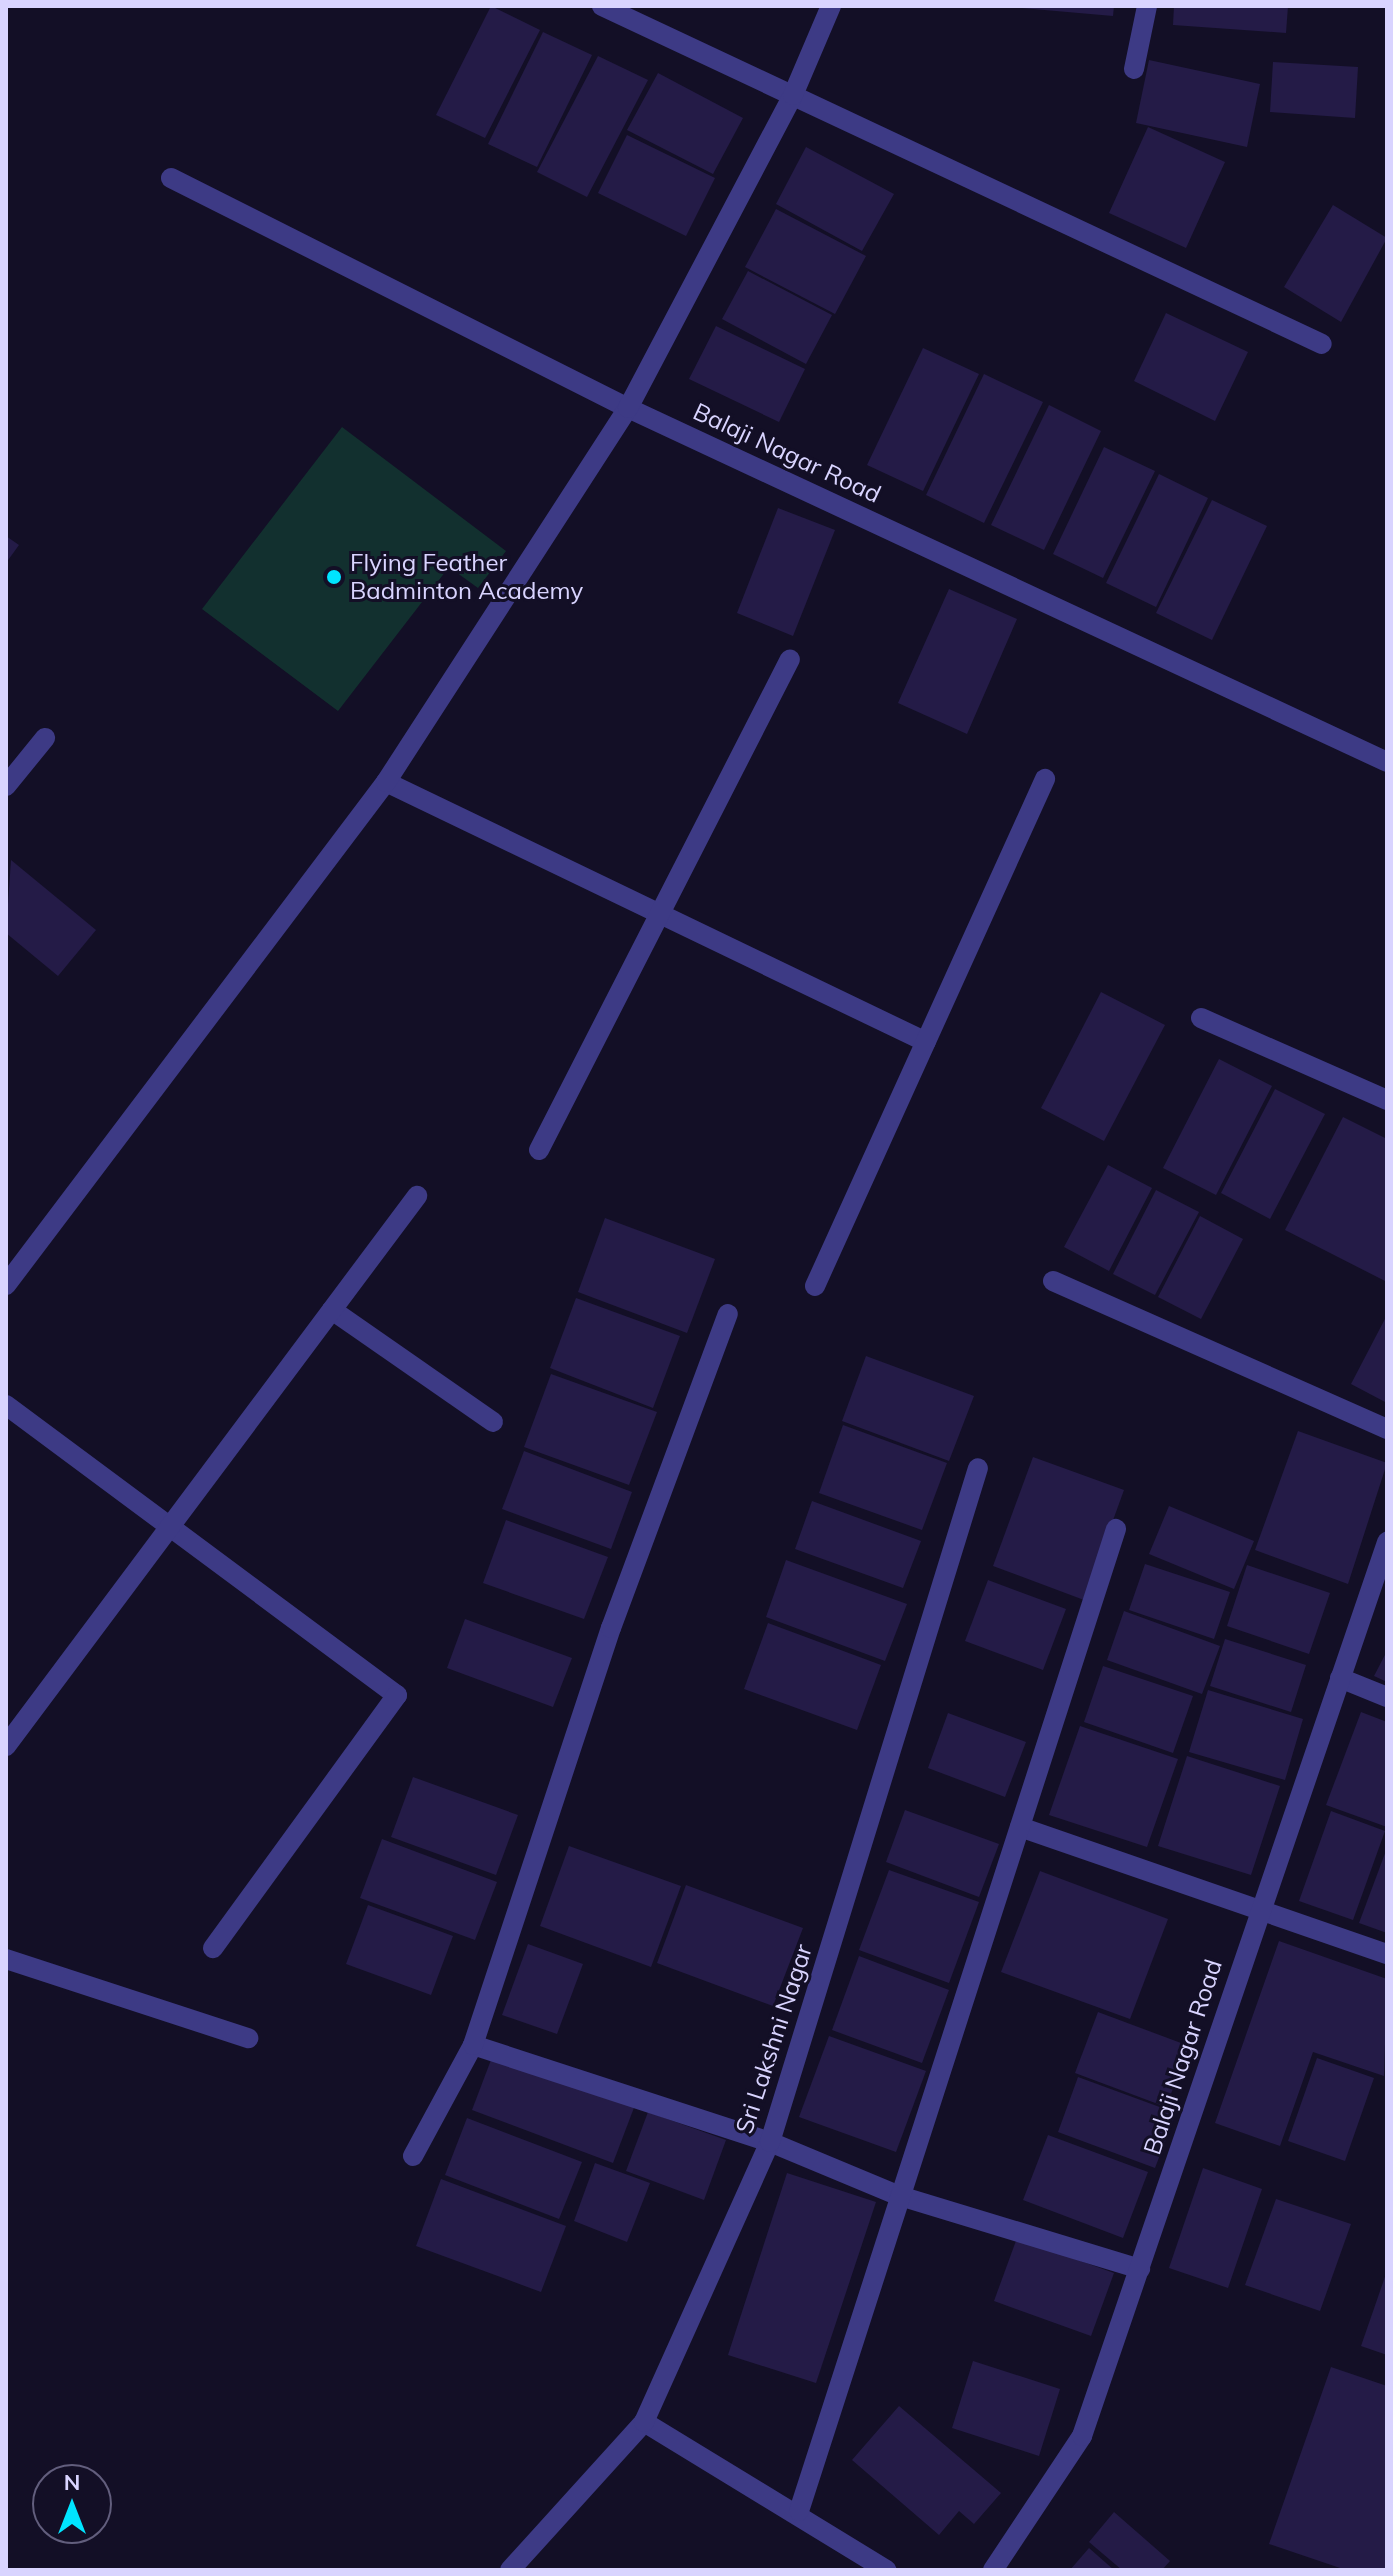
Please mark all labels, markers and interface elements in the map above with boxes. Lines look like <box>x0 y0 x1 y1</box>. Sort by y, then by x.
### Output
street label: Balaji Nagar Road <box>689 397 885 509</box>
place label: Flying Feather Badminton Academy <box>350 549 583 605</box>
marker: Flying Feather Badminton Academy <box>325 568 343 586</box>
street label: Sri Lakshni Nagar <box>730 1941 818 2137</box>
street label: Balaji Nagar Road <box>1138 1956 1228 2158</box>
north arrow <box>32 2464 112 2544</box>
text: N <box>64 2468 80 2496</box>

